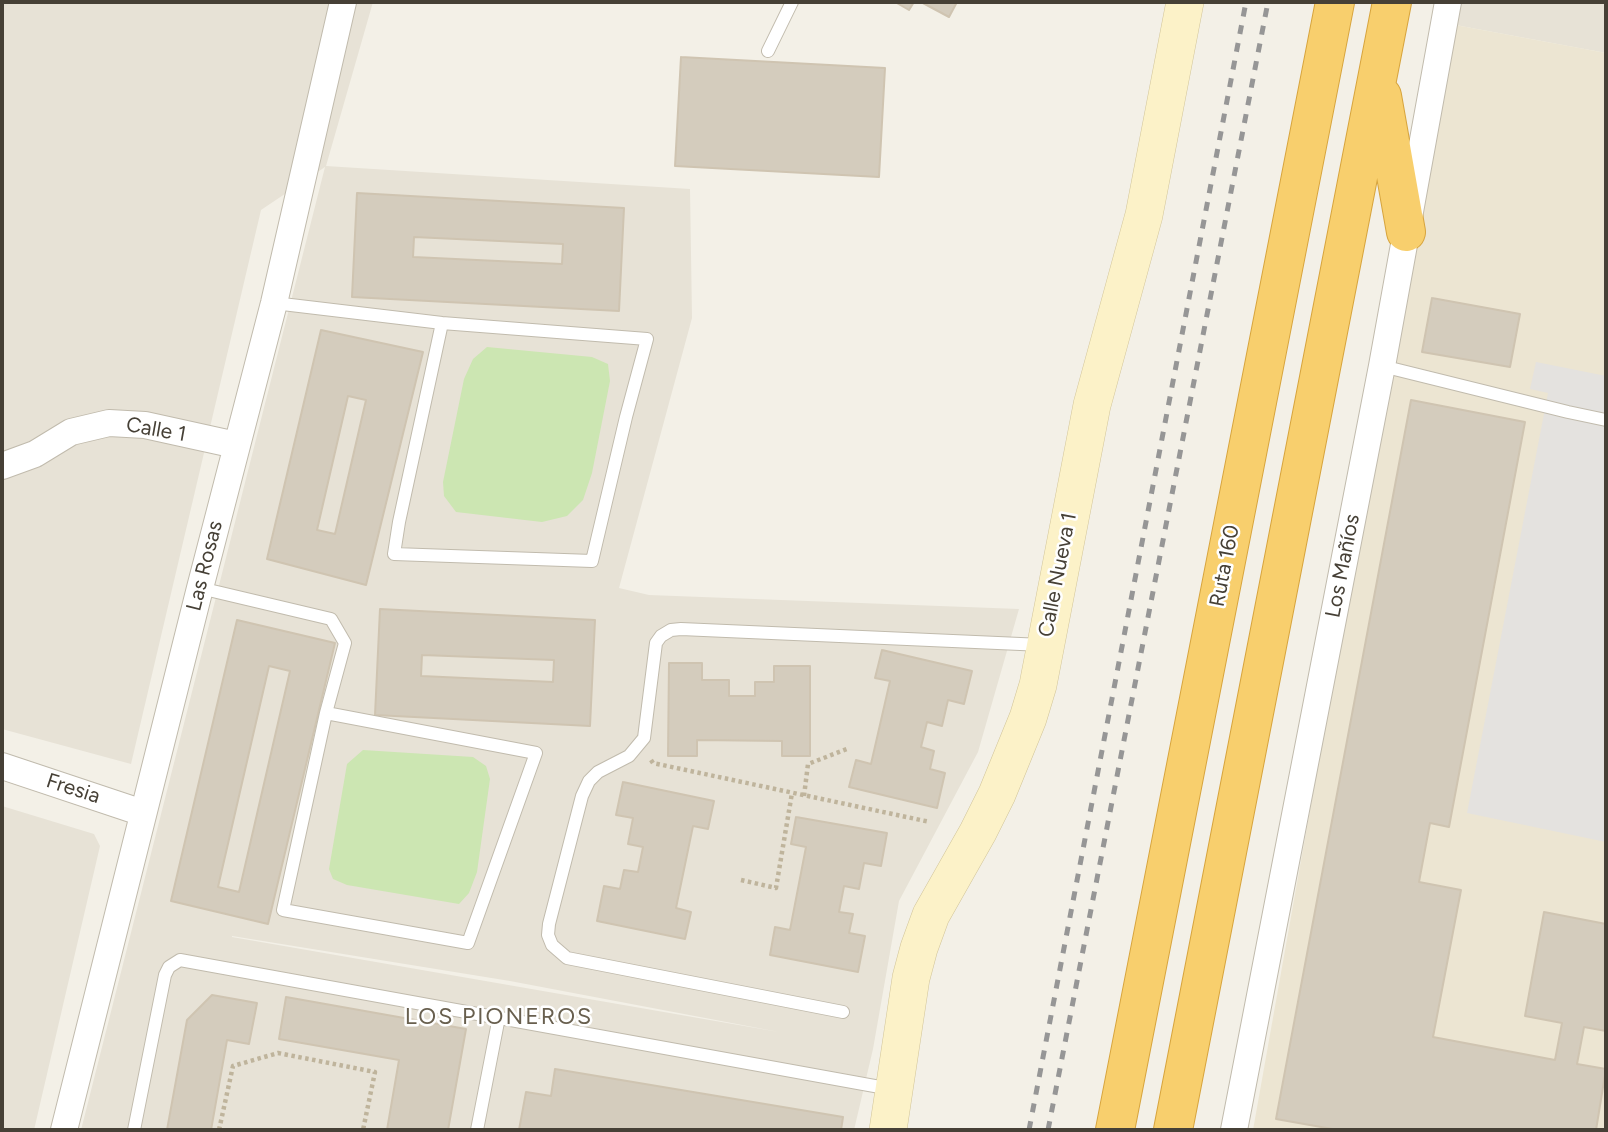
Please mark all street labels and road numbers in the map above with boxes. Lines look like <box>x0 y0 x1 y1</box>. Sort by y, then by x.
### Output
street label: Calle 1 <box>124 412 188 448</box>
street label: Calle Nueva 1 <box>1034 511 1082 639</box>
street label: Los Mañíos <box>1321 512 1365 620</box>
street label: Las Rosas <box>182 518 228 614</box>
street label: Ruta 160 <box>1205 523 1245 609</box>
street label: Fresia <box>43 768 103 810</box>

